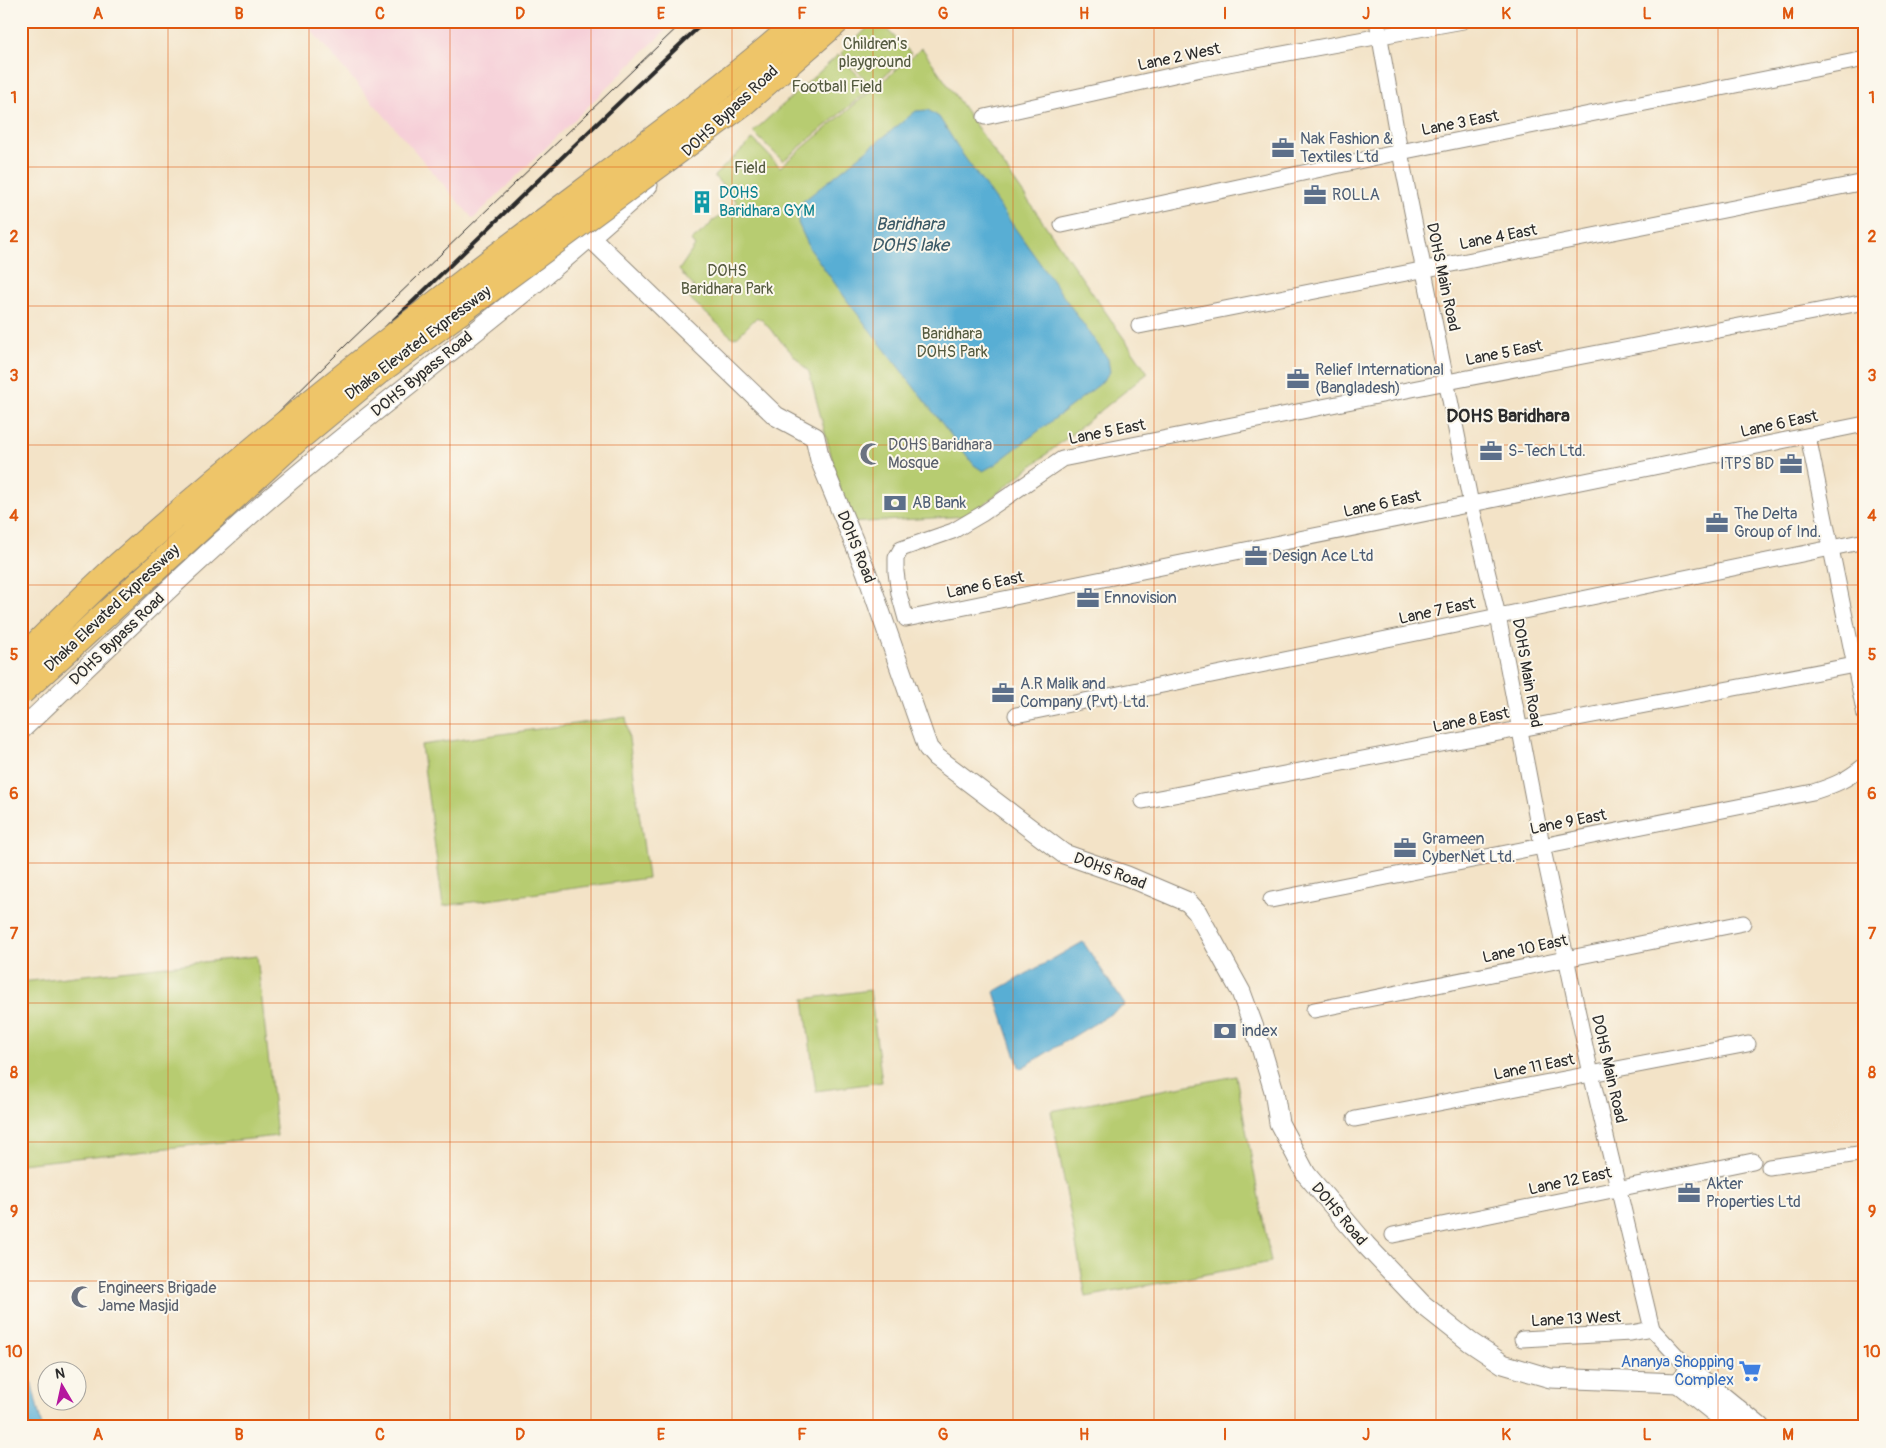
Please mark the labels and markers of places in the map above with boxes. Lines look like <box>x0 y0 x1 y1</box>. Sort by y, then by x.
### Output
place label: Nak Fashion & Textiles Ltd <box>1300 129 1393 167</box>
office icon: Nak Fashion & Textiles Ltd <box>1270 135 1296 161</box>
office icon: ROLLA <box>1302 182 1328 208</box>
place label: DOHS Baridhara GYM <box>719 183 815 221</box>
place label: ROLLA <box>1332 185 1380 205</box>
building icon: DOHS Baridhara GYM <box>689 189 715 215</box>
place label: Relief International (Bangladesh) <box>1315 360 1444 398</box>
office icon: Relief International (Bangladesh) <box>1285 366 1311 392</box>
place label: DOHS Baridhara Mosque <box>888 435 992 473</box>
office icon: S-Tech Ltd. <box>1478 438 1504 464</box>
mosque icon: DOHS Baridhara Mosque <box>858 441 884 467</box>
place label: S-Tech Ltd. <box>1508 441 1586 461</box>
office icon: ITPS BD <box>1778 451 1804 477</box>
place label: ITPS BD <box>1720 454 1774 474</box>
bank icon: AB Bank <box>882 490 908 516</box>
place label: AB Bank <box>912 493 967 513</box>
place label: The Delta Group of Ind. <box>1734 504 1821 542</box>
office icon: The Delta Group of Ind. <box>1704 510 1730 536</box>
office icon: Design Ace Ltd <box>1243 543 1269 569</box>
place label: Design Ace Ltd <box>1272 546 1374 566</box>
office icon: Ennovision <box>1075 585 1101 611</box>
place label: Ennovision <box>1104 588 1177 608</box>
place label: A.R Malik and Company (Pvt) Ltd. <box>1020 674 1149 712</box>
office icon: A.R Malik and Company (Pvt) Ltd. <box>990 680 1016 706</box>
place label: Grameen CyberNet Ltd. <box>1422 829 1516 867</box>
office icon: Grameen CyberNet Ltd. <box>1392 835 1418 861</box>
bank icon: index <box>1212 1018 1238 1044</box>
place label: index <box>1242 1021 1278 1041</box>
place label: Akter Properties Ltd <box>1706 1174 1801 1212</box>
office icon: Akter Properties Ltd <box>1676 1180 1702 1206</box>
place label: Engineers Brigade Jame Masjid <box>98 1278 216 1316</box>
mosque icon: Engineers Brigade Jame Masjid <box>69 1284 95 1310</box>
place label: Ananya Shopping Complex <box>1621 1352 1734 1390</box>
supermarket icon: Ananya Shopping Complex <box>1737 1358 1763 1384</box>

